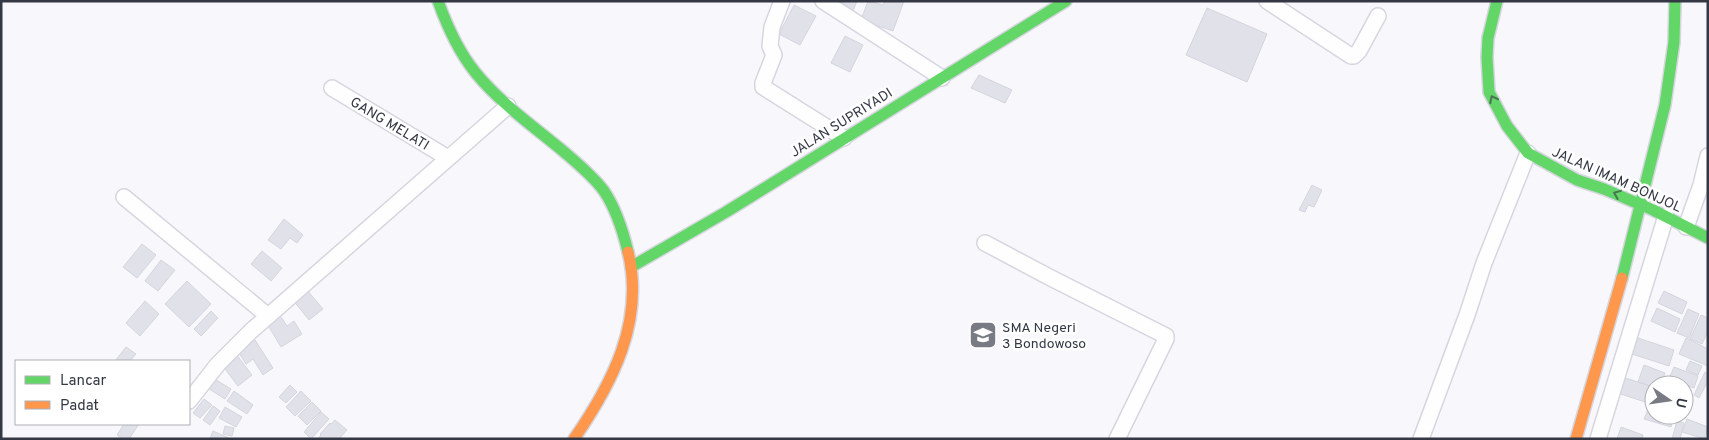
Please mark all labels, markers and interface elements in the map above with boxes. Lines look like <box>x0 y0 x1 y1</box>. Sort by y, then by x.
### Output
street label: JALAN SUPRIYADI <box>788 85 896 162</box>
street label: GANG MELATI <box>347 94 432 154</box>
one-way arrow <box>1489 96 1499 105</box>
street label: JALAN IMAM BONJOL <box>1549 144 1684 217</box>
one-way arrow <box>1613 190 1622 200</box>
school or university icon: SMA Negeri 3 Bondowoso <box>968 320 998 350</box>
place label: SMA Negeri 3 Bondowoso <box>1002 320 1086 353</box>
legend <box>15 360 190 425</box>
text: Lancar <box>60 372 107 391</box>
north arrow <box>1644 375 1694 425</box>
text: U <box>1671 396 1690 409</box>
text: Padat <box>60 397 99 416</box>

